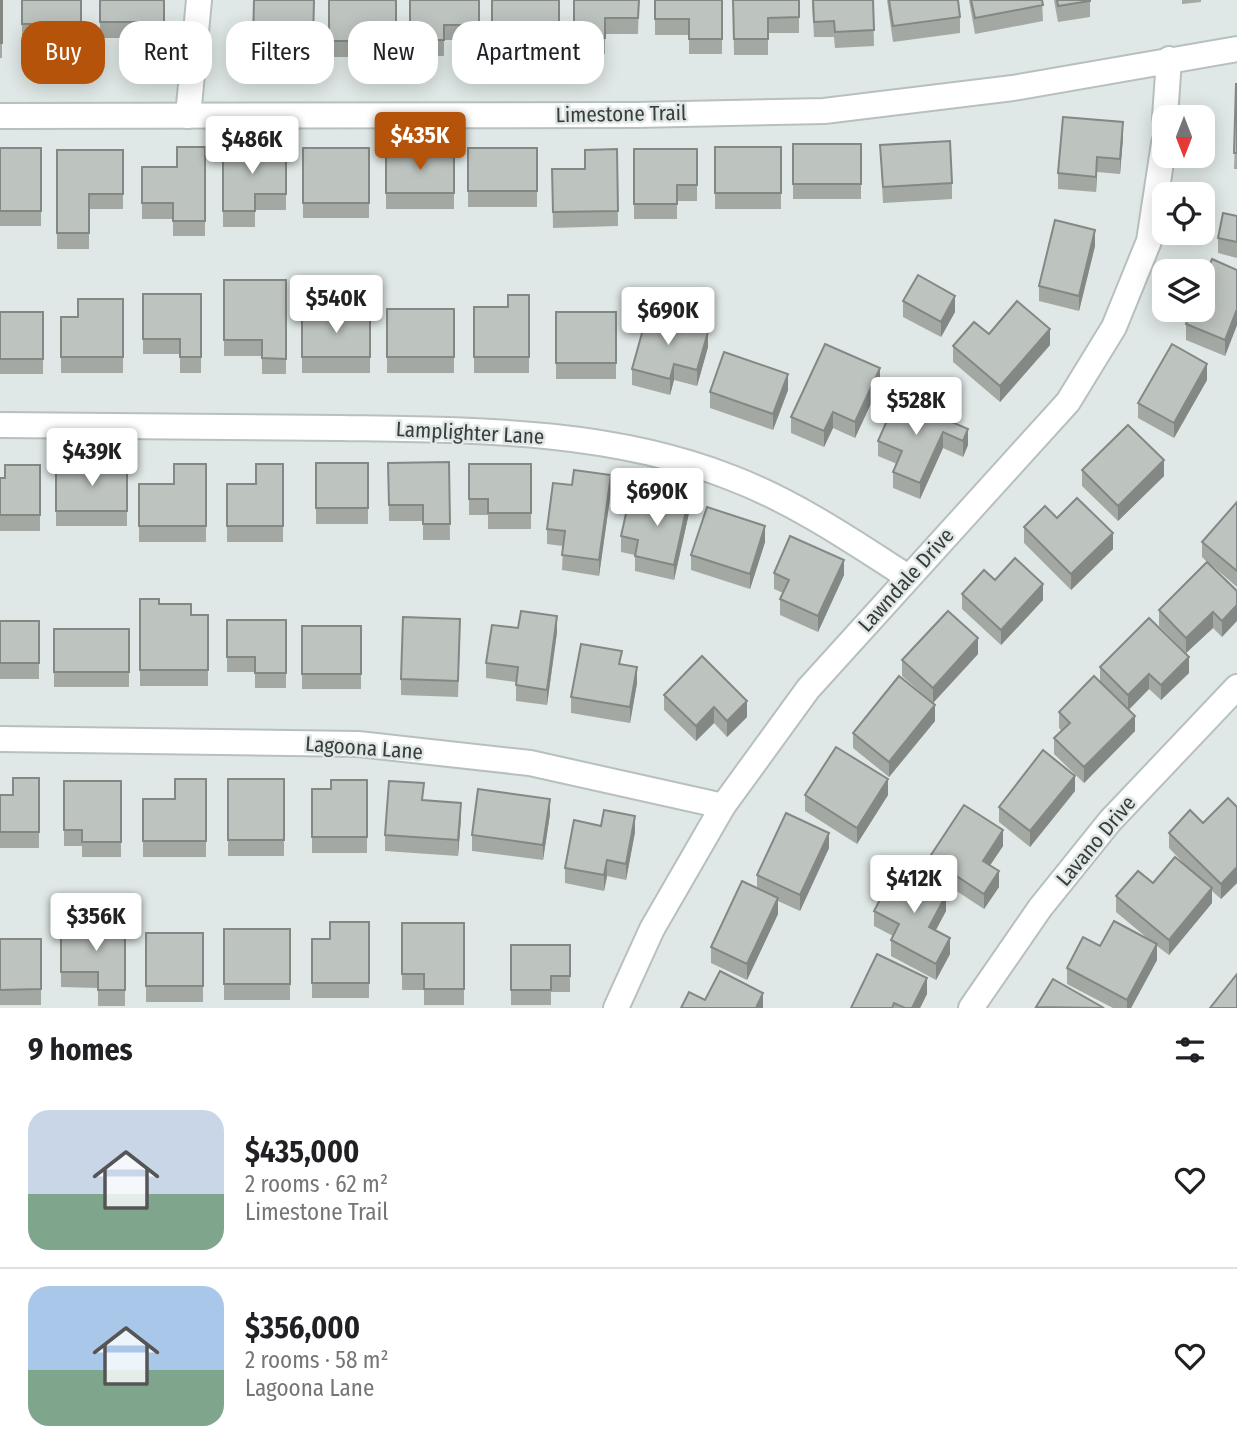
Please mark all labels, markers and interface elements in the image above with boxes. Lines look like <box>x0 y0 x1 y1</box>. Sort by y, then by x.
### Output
chip: Buy <box>21 21 105 84</box>
chip: Rent <box>119 21 212 84</box>
chip: Filters <box>226 21 334 84</box>
chip: New <box>348 21 438 84</box>
chip: Apartment <box>452 21 604 84</box>
street label: Limestone Trail <box>555 100 687 128</box>
north arrow <box>1152 105 1214 168</box>
map controls <box>1152 105 1215 322</box>
pin: $435K <box>371 113 469 172</box>
pin: $486K <box>203 116 301 176</box>
text: $435K <box>391 121 449 149</box>
text: $486K <box>222 125 282 153</box>
button: locate <box>1152 182 1215 245</box>
button: layers <box>1152 259 1215 322</box>
pin: $540K <box>287 276 385 335</box>
text: $540K <box>306 284 366 312</box>
pin: $690K <box>619 288 717 347</box>
text: $690K <box>638 296 699 324</box>
pin: $528K <box>867 378 965 437</box>
text: $528K <box>887 386 945 414</box>
street label: Lamplighter Lane <box>395 416 545 450</box>
pin: $439K <box>43 428 141 488</box>
text: $439K <box>63 437 121 465</box>
pin: $690K <box>608 468 706 528</box>
text: $690K <box>627 477 688 505</box>
street label: Lawndale Drive <box>853 523 959 637</box>
street label: Lagoona Lane <box>304 731 424 765</box>
street label: Lavano Drive <box>1051 791 1141 891</box>
pin: $412K <box>865 856 963 915</box>
text: $412K <box>886 864 942 892</box>
pin: $356K <box>47 894 145 953</box>
text: $356K <box>66 902 126 930</box>
icon: filters <box>1171 1031 1209 1069</box>
text: 9 homes <box>28 1032 133 1068</box>
text: $435,000 <box>245 1134 359 1170</box>
icon: home <box>84 1138 168 1222</box>
icon: heart <box>1171 1161 1209 1199</box>
text: 2 rooms · 62 m² <box>245 1170 388 1198</box>
text: Limestone Trail <box>245 1198 388 1226</box>
text: $356,000 <box>245 1310 360 1346</box>
icon: home <box>84 1314 168 1398</box>
icon: heart <box>1171 1337 1209 1375</box>
text: 2 rooms · 58 m² <box>245 1346 389 1374</box>
text: Lagoona Lane <box>245 1374 374 1402</box>

